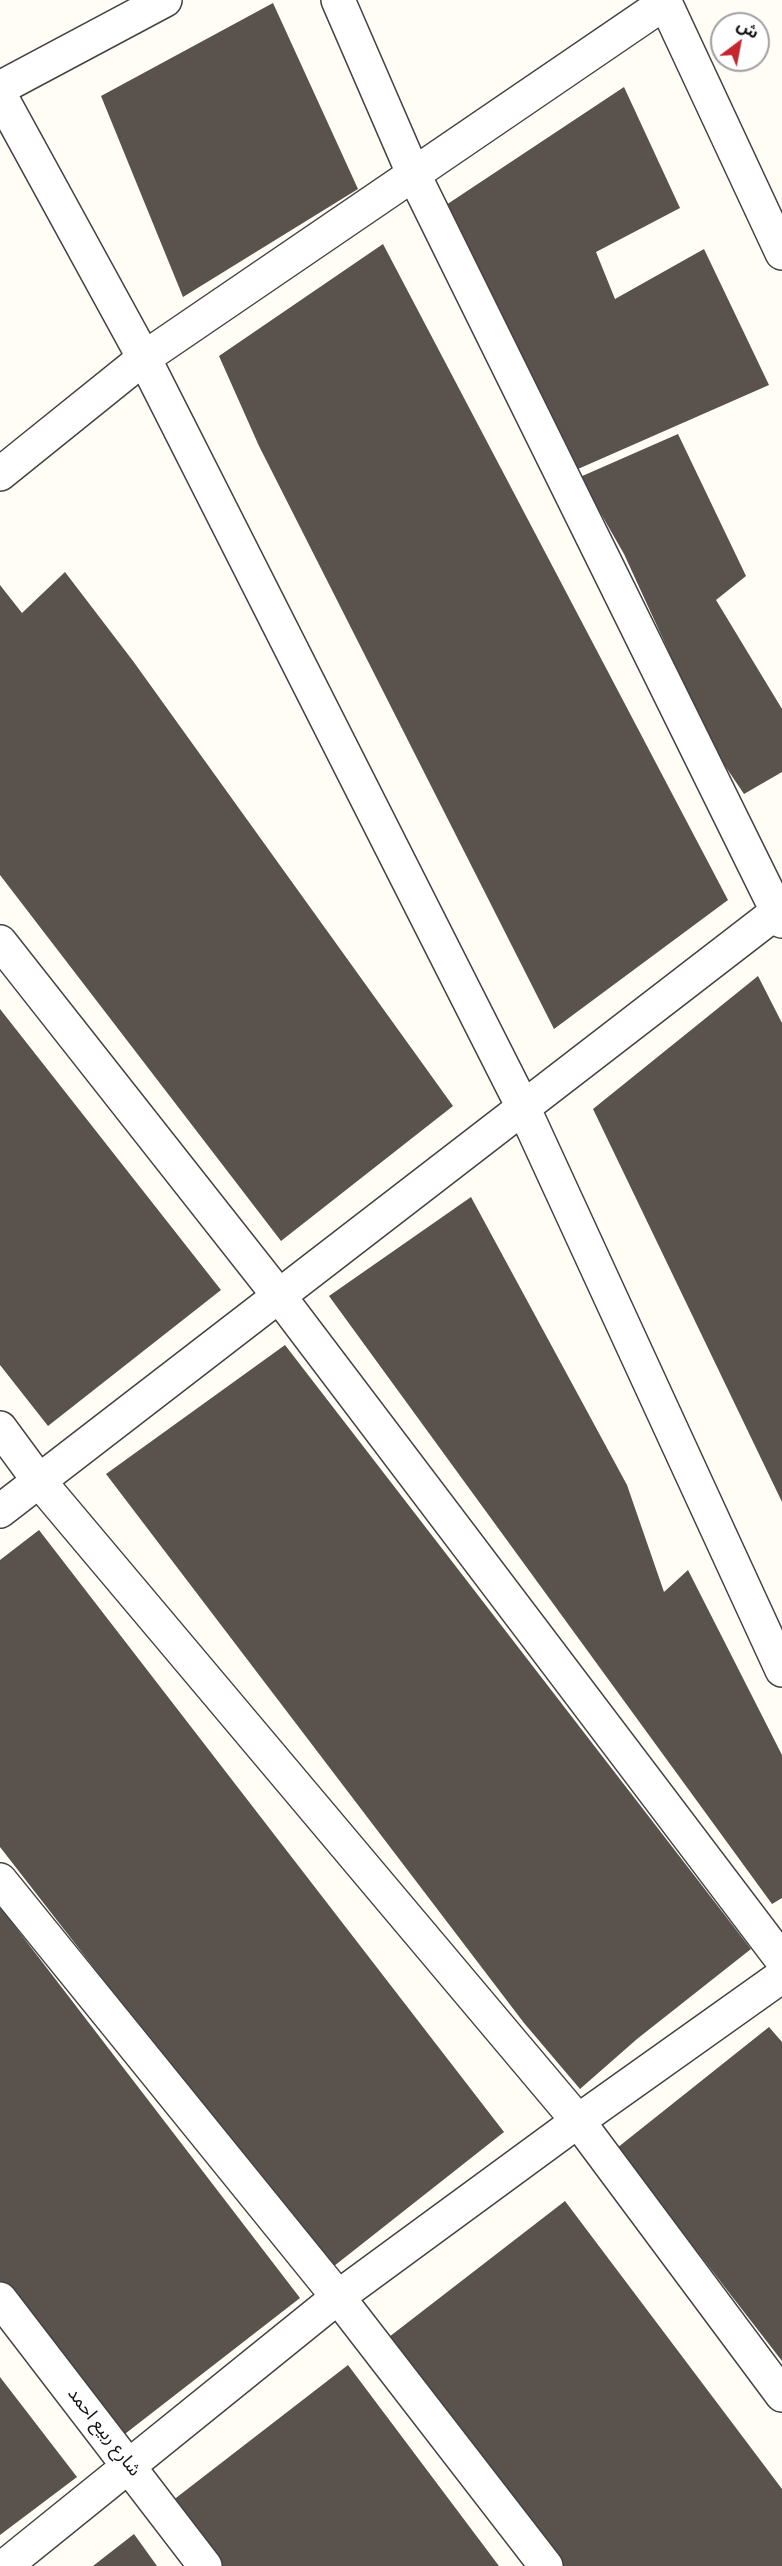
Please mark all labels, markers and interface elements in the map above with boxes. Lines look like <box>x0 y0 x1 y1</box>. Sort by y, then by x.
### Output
north arrow <box>710 12 770 72</box>
text: ش <box>734 14 763 43</box>
street label: شارع ربيع احمد <box>63 2383 145 2481</box>

